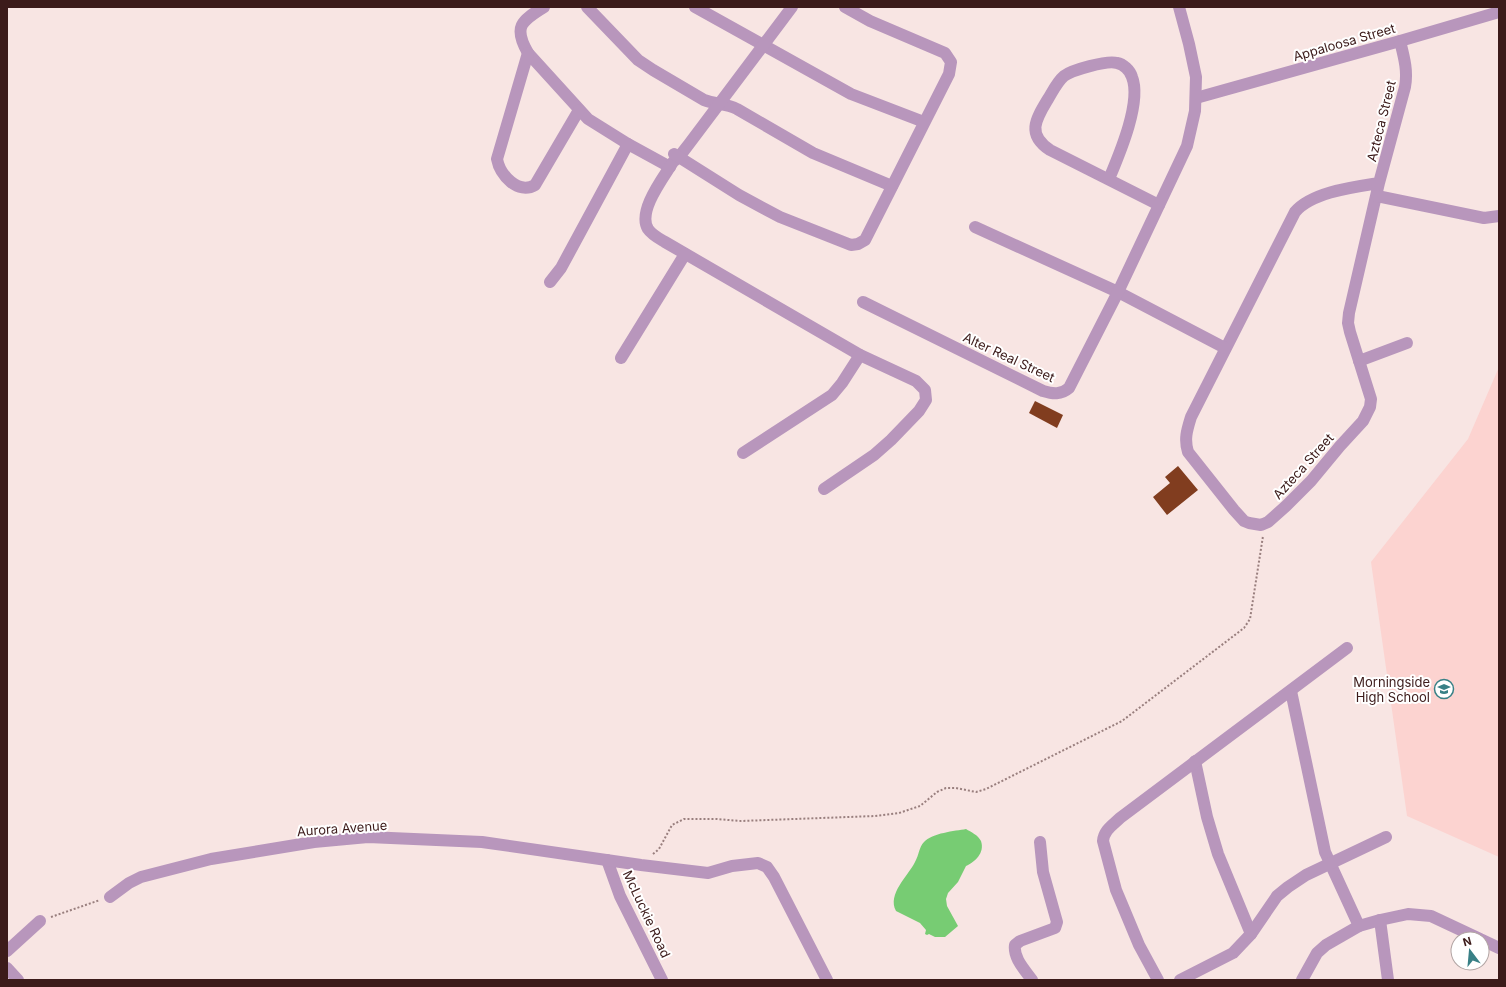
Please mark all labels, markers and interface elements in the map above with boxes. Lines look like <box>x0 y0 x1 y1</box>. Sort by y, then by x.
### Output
street label: Appaloosa Street <box>1291 20 1397 64</box>
street label: Azteca Street <box>1363 79 1399 163</box>
street label: Alter Real Street <box>961 329 1057 385</box>
street label: Azteca Street <box>1269 430 1337 502</box>
place label: Morningside High School <box>1353 674 1430 705</box>
school or university icon: Morningside High School <box>1433 678 1455 700</box>
street label: Aurora Avenue <box>296 817 388 839</box>
street label: McLuckie Road <box>620 868 674 960</box>
north arrow <box>1450 931 1490 971</box>
text: N <box>1461 934 1473 949</box>

